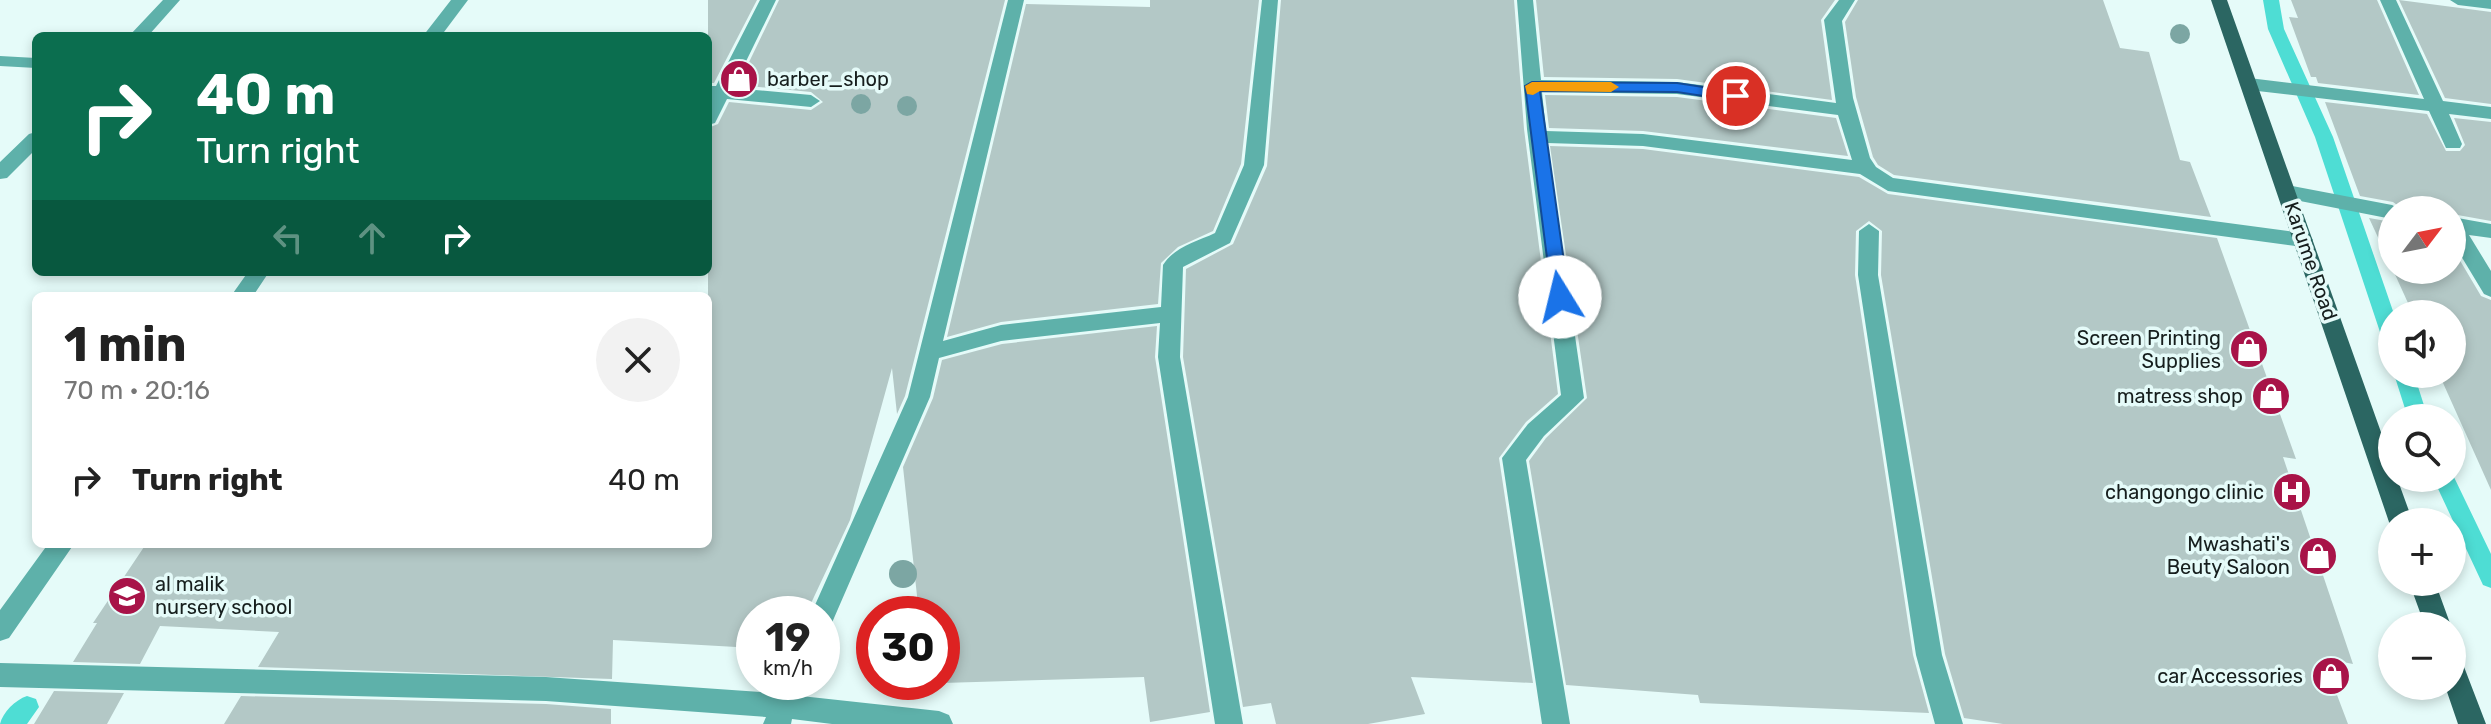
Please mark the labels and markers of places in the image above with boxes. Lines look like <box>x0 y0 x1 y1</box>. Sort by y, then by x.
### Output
shop icon: barber_shop <box>718 58 760 100</box>
pin <box>1702 62 1770 130</box>
place label: barber_shop <box>767 67 889 91</box>
place label: Screen Printing Supplies <box>2077 326 2221 373</box>
shop icon: Screen Printing Supplies <box>2228 328 2270 370</box>
shop icon: matress shop <box>2250 375 2292 417</box>
place label: matress shop <box>2117 384 2243 408</box>
hospital icon: changongo clinic <box>2271 471 2313 513</box>
place label: changongo clinic <box>2105 480 2264 504</box>
place label: Mwashati's Beuty Saloon <box>2167 532 2290 579</box>
shop icon: Mwashati's Beuty Saloon <box>2297 535 2339 577</box>
place label: al malik nursery school <box>155 572 292 619</box>
school or university icon: al malik nursery school <box>106 575 148 617</box>
shop icon: car Accessories <box>2310 655 2352 697</box>
place label: car Accessories <box>2157 664 2303 688</box>

